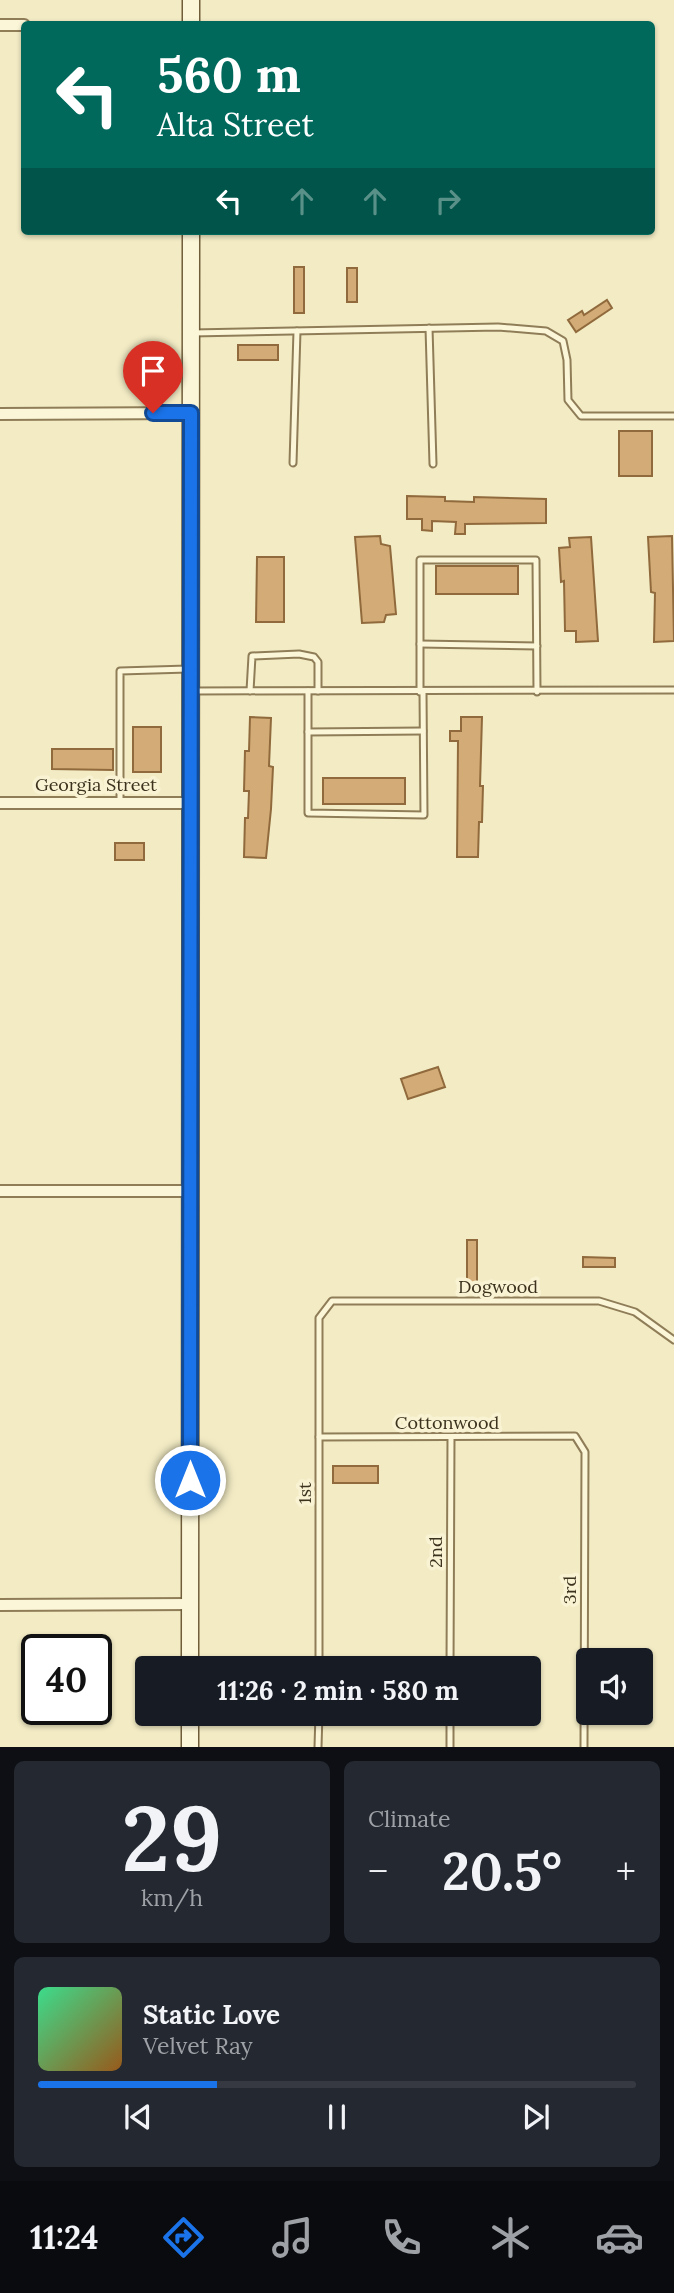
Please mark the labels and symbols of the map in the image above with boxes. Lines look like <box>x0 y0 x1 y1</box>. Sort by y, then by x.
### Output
pin <box>123 341 183 413</box>
street label: Georgia Street <box>35 773 157 796</box>
street label: Dogwood <box>458 1275 538 1298</box>
street label: Cottonwood <box>395 1411 499 1434</box>
position arrow <box>153 1443 227 1517</box>
street label: 1st <box>293 1482 316 1504</box>
street label: 2nd <box>424 1536 447 1568</box>
street label: 3rd <box>558 1576 581 1604</box>
speed limit sign: 40 <box>21 1634 112 1725</box>

